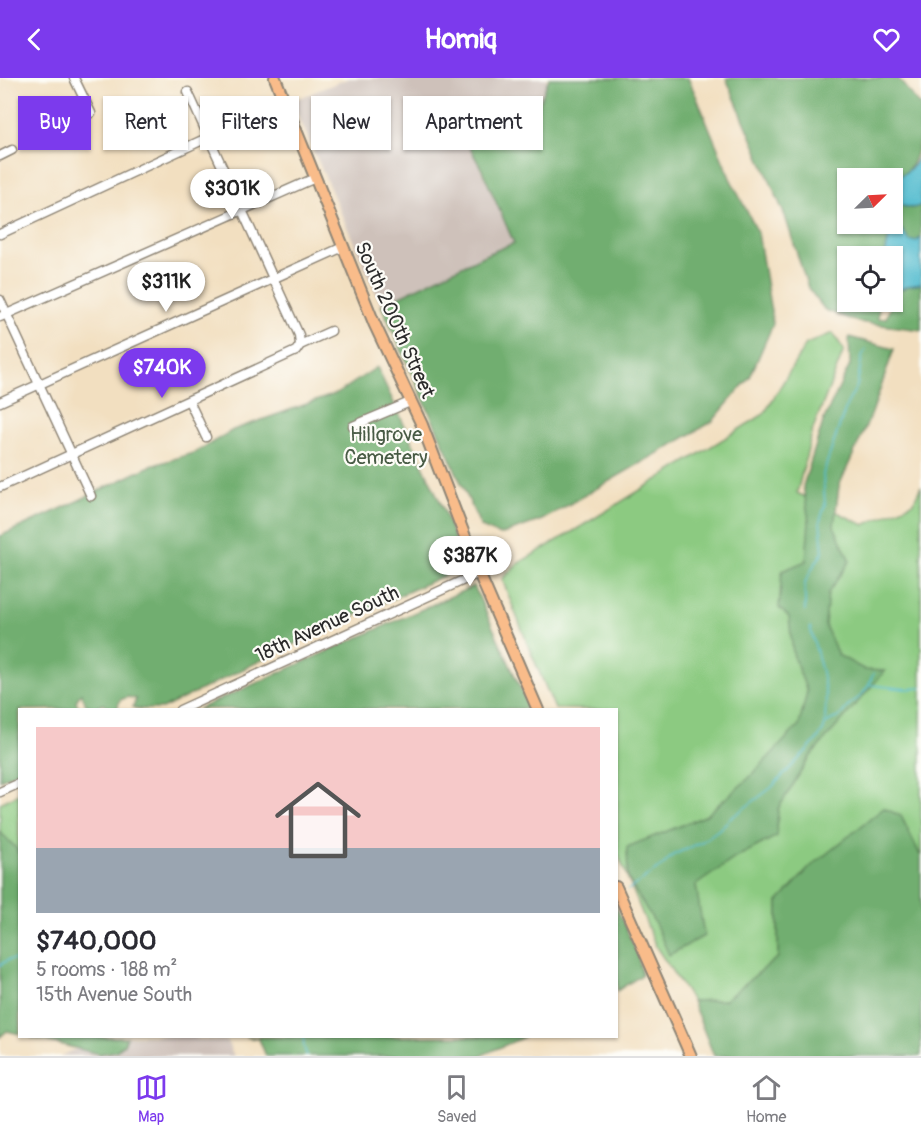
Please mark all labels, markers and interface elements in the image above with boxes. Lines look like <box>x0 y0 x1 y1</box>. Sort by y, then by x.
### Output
icon: back <box>18 23 51 56</box>
text: Homiq <box>424 23 497 56</box>
icon: heart <box>870 23 903 56</box>
chip: Buy <box>18 96 91 150</box>
chip: Rent <box>103 96 188 150</box>
chip: Filters <box>200 96 299 150</box>
chip: New <box>311 96 391 150</box>
chip: Apartment <box>403 96 543 150</box>
north arrow <box>837 168 903 234</box>
map controls <box>837 168 903 312</box>
pin: $301K <box>190 169 274 220</box>
text: $301K <box>204 176 260 201</box>
street label: South 200th Street <box>349 238 441 403</box>
button: locate <box>837 246 903 312</box>
pin: $311K <box>124 262 208 313</box>
text: $311K <box>141 269 191 294</box>
pin: $740K <box>120 348 204 399</box>
text: $740K <box>133 355 191 380</box>
park label: Hillgrove Cemetery <box>344 422 428 470</box>
pin: $387K <box>428 536 512 587</box>
text: $387K <box>443 543 497 568</box>
street label: 18th Avenue South <box>251 580 403 668</box>
icon: home <box>264 766 372 874</box>
text: $740,000 <box>36 925 157 957</box>
text: 5 rooms · 188 m² <box>36 957 177 982</box>
text: 15th Avenue South <box>36 982 192 1007</box>
tab: Map <box>135 1071 168 1127</box>
tab: Saved <box>437 1071 477 1127</box>
tab: Home <box>746 1071 786 1127</box>

